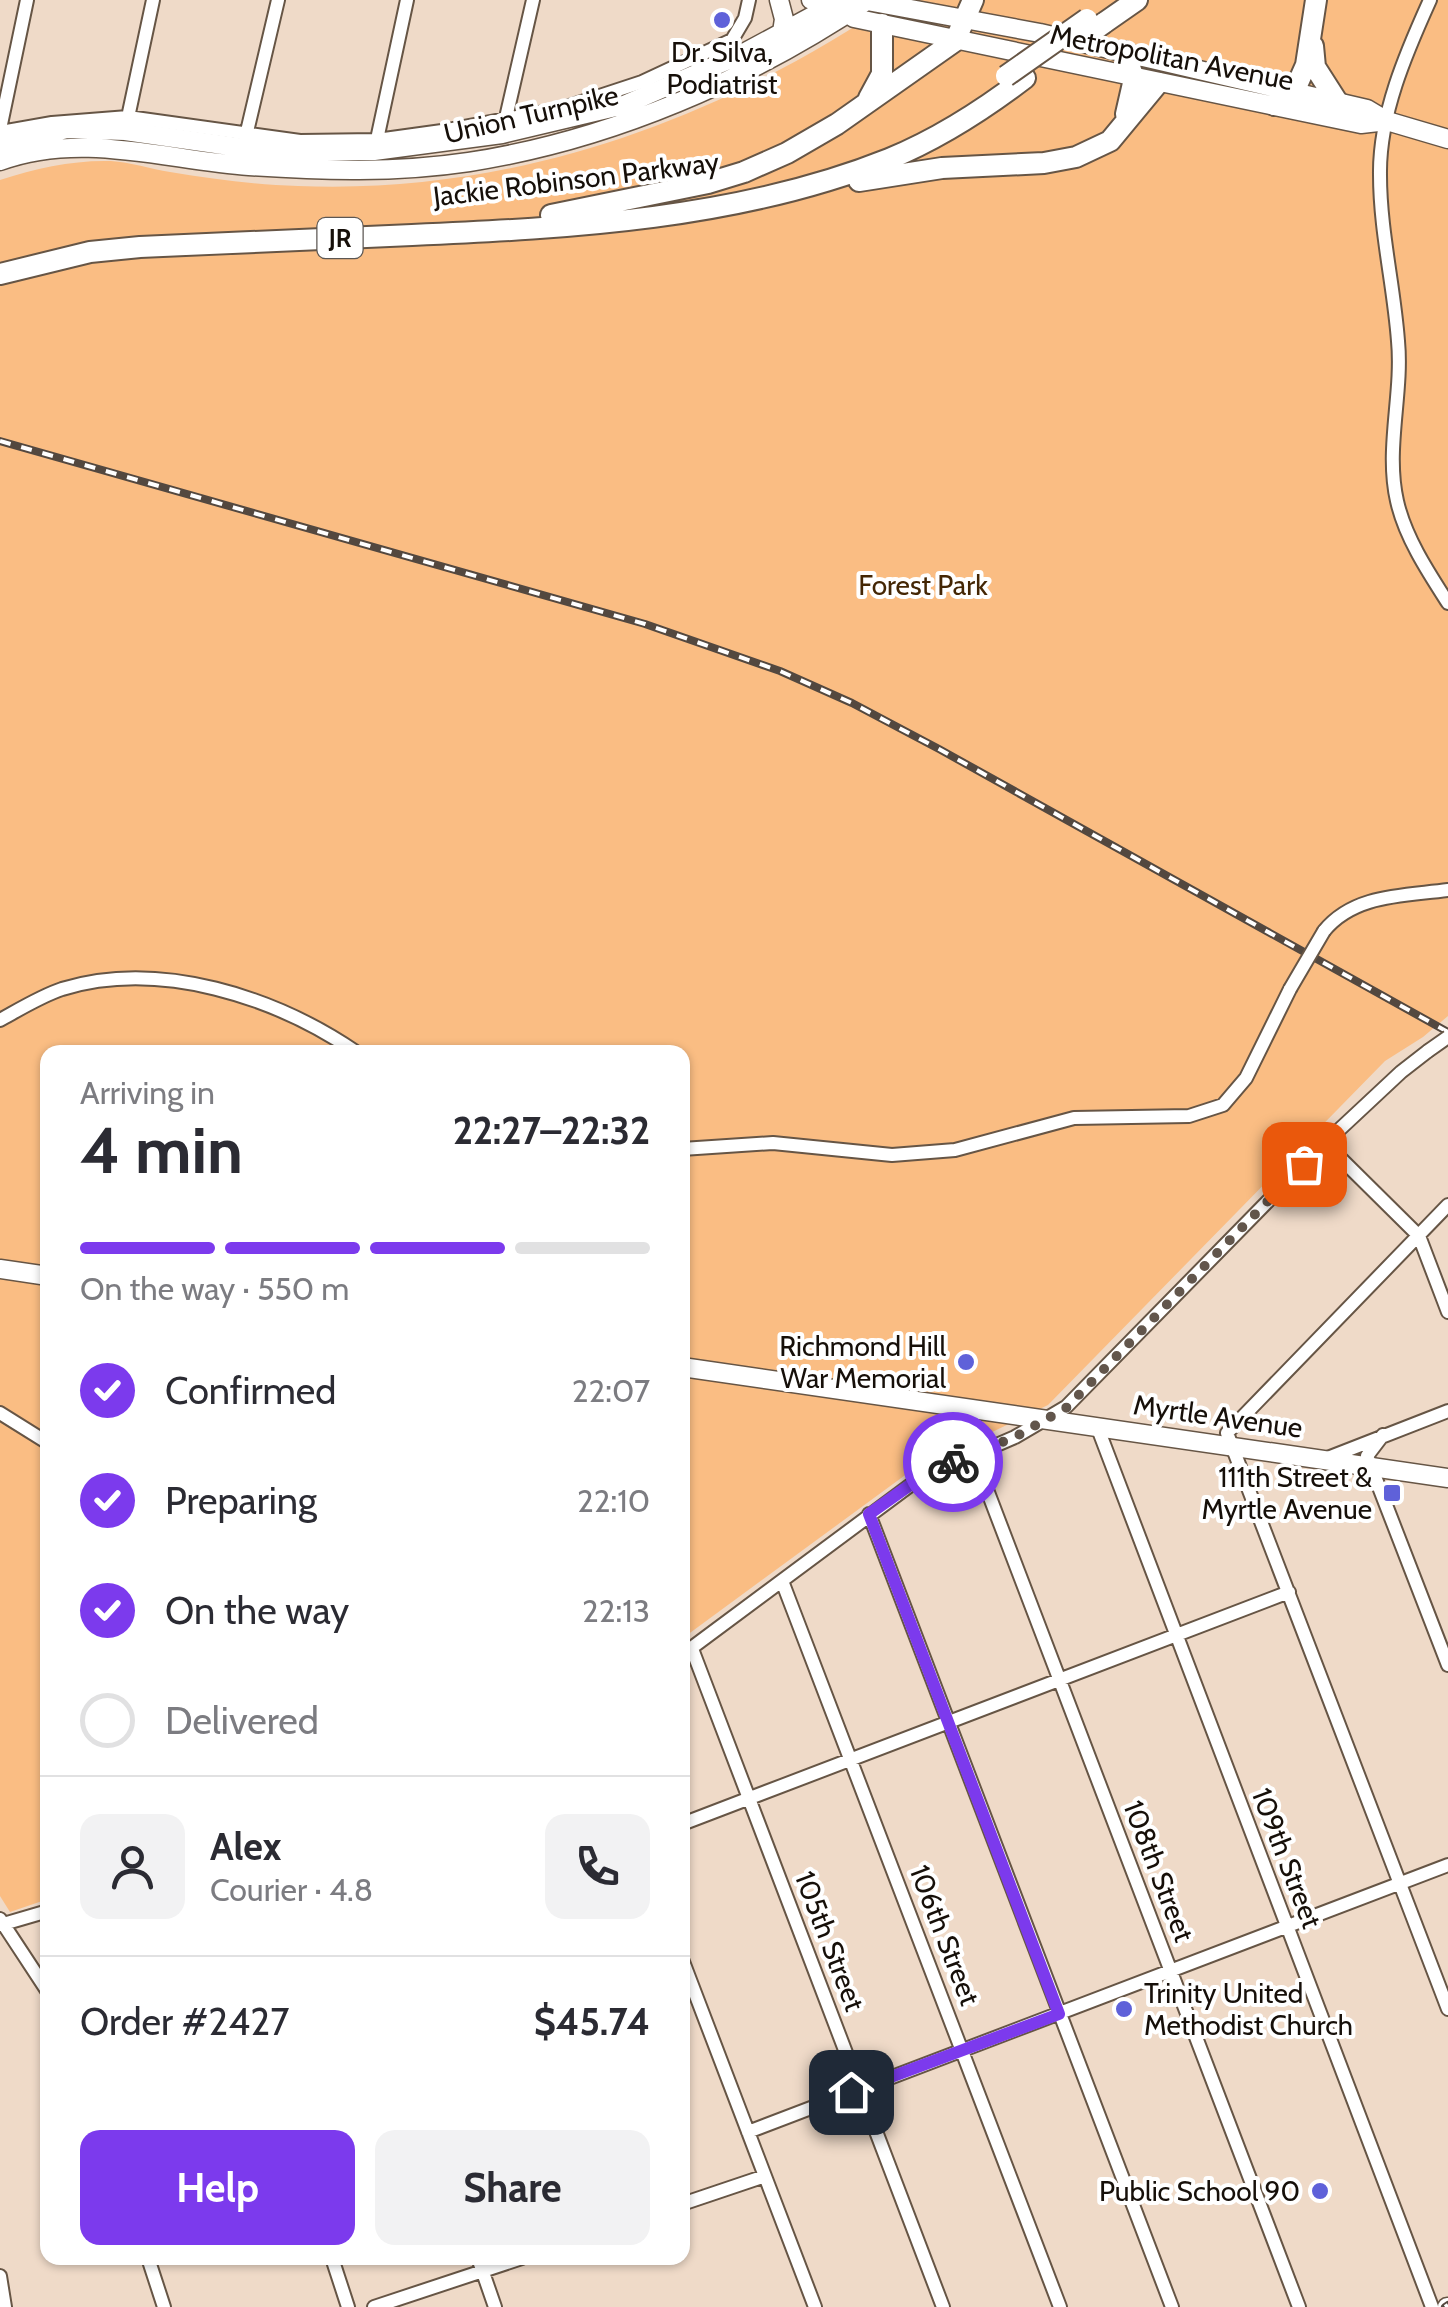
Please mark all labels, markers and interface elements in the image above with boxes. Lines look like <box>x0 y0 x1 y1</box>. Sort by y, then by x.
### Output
marker: Dr. Silva, Podiatrist <box>711 9 733 31</box>
street label: Metropolitan Avenue <box>1047 17 1297 97</box>
place label: Dr. Silva, Podiatrist <box>667 35 777 101</box>
street label: Union Turnpike <box>440 77 622 151</box>
street label: Jackie Robinson Parkway <box>430 145 721 214</box>
road number: JR <box>318 218 362 258</box>
park label: Forest Park <box>858 568 988 602</box>
text: Arriving in <box>80 1073 215 1112</box>
text: 22:27–22:32 <box>453 1107 650 1154</box>
text: 4 min <box>80 1110 243 1189</box>
pin <box>1262 1122 1347 1207</box>
icon: bag <box>1277 1137 1332 1192</box>
text: On the way · 550 m <box>80 1269 349 1308</box>
place label: Richmond Hill War Memorial <box>779 1329 946 1395</box>
marker: Richmond Hill War Memorial <box>955 1351 977 1373</box>
icon: check <box>80 1363 135 1418</box>
text: Confirmed <box>165 1367 336 1414</box>
text: 22:07 <box>572 1371 650 1410</box>
street label: Myrtle Avenue <box>1131 1387 1305 1445</box>
courier <box>903 1412 1003 1512</box>
icon: bike <box>926 1435 981 1490</box>
place label: 111th Street & Myrtle Avenue <box>1202 1460 1372 1526</box>
icon: check <box>80 1473 135 1528</box>
text: Preparing <box>165 1477 317 1524</box>
text: 22:10 <box>577 1481 650 1520</box>
marker: 111th Street & Myrtle Avenue <box>1381 1482 1403 1504</box>
icon: check <box>80 1583 135 1638</box>
text: On the way <box>165 1587 349 1634</box>
text: 22:13 <box>582 1591 650 1630</box>
text: Delivered <box>165 1697 319 1744</box>
street label: 109th Street <box>1245 1783 1329 1933</box>
street label: 108th Street <box>1117 1796 1201 1946</box>
button: person <box>80 1814 185 1919</box>
button: phone <box>545 1814 650 1919</box>
text: Alex <box>210 1823 281 1870</box>
street label: 106th Street <box>903 1860 987 2010</box>
street label: 105th Street <box>788 1866 872 2016</box>
text: Courier · 4.8 <box>210 1870 373 1909</box>
place label: Trinity United Methodist Church <box>1144 1976 1353 2042</box>
text: Order #2427 <box>80 1998 289 2045</box>
text: $45.74 <box>534 1998 650 2045</box>
marker: Trinity United Methodist Church <box>1113 1998 1135 2020</box>
pin <box>809 2050 894 2135</box>
icon: home <box>824 2065 879 2120</box>
button: Help <box>80 2130 355 2245</box>
button: Share <box>375 2130 650 2245</box>
place label: Public School 90 <box>1099 2174 1300 2208</box>
marker: Public School 90 <box>1309 2180 1331 2202</box>

